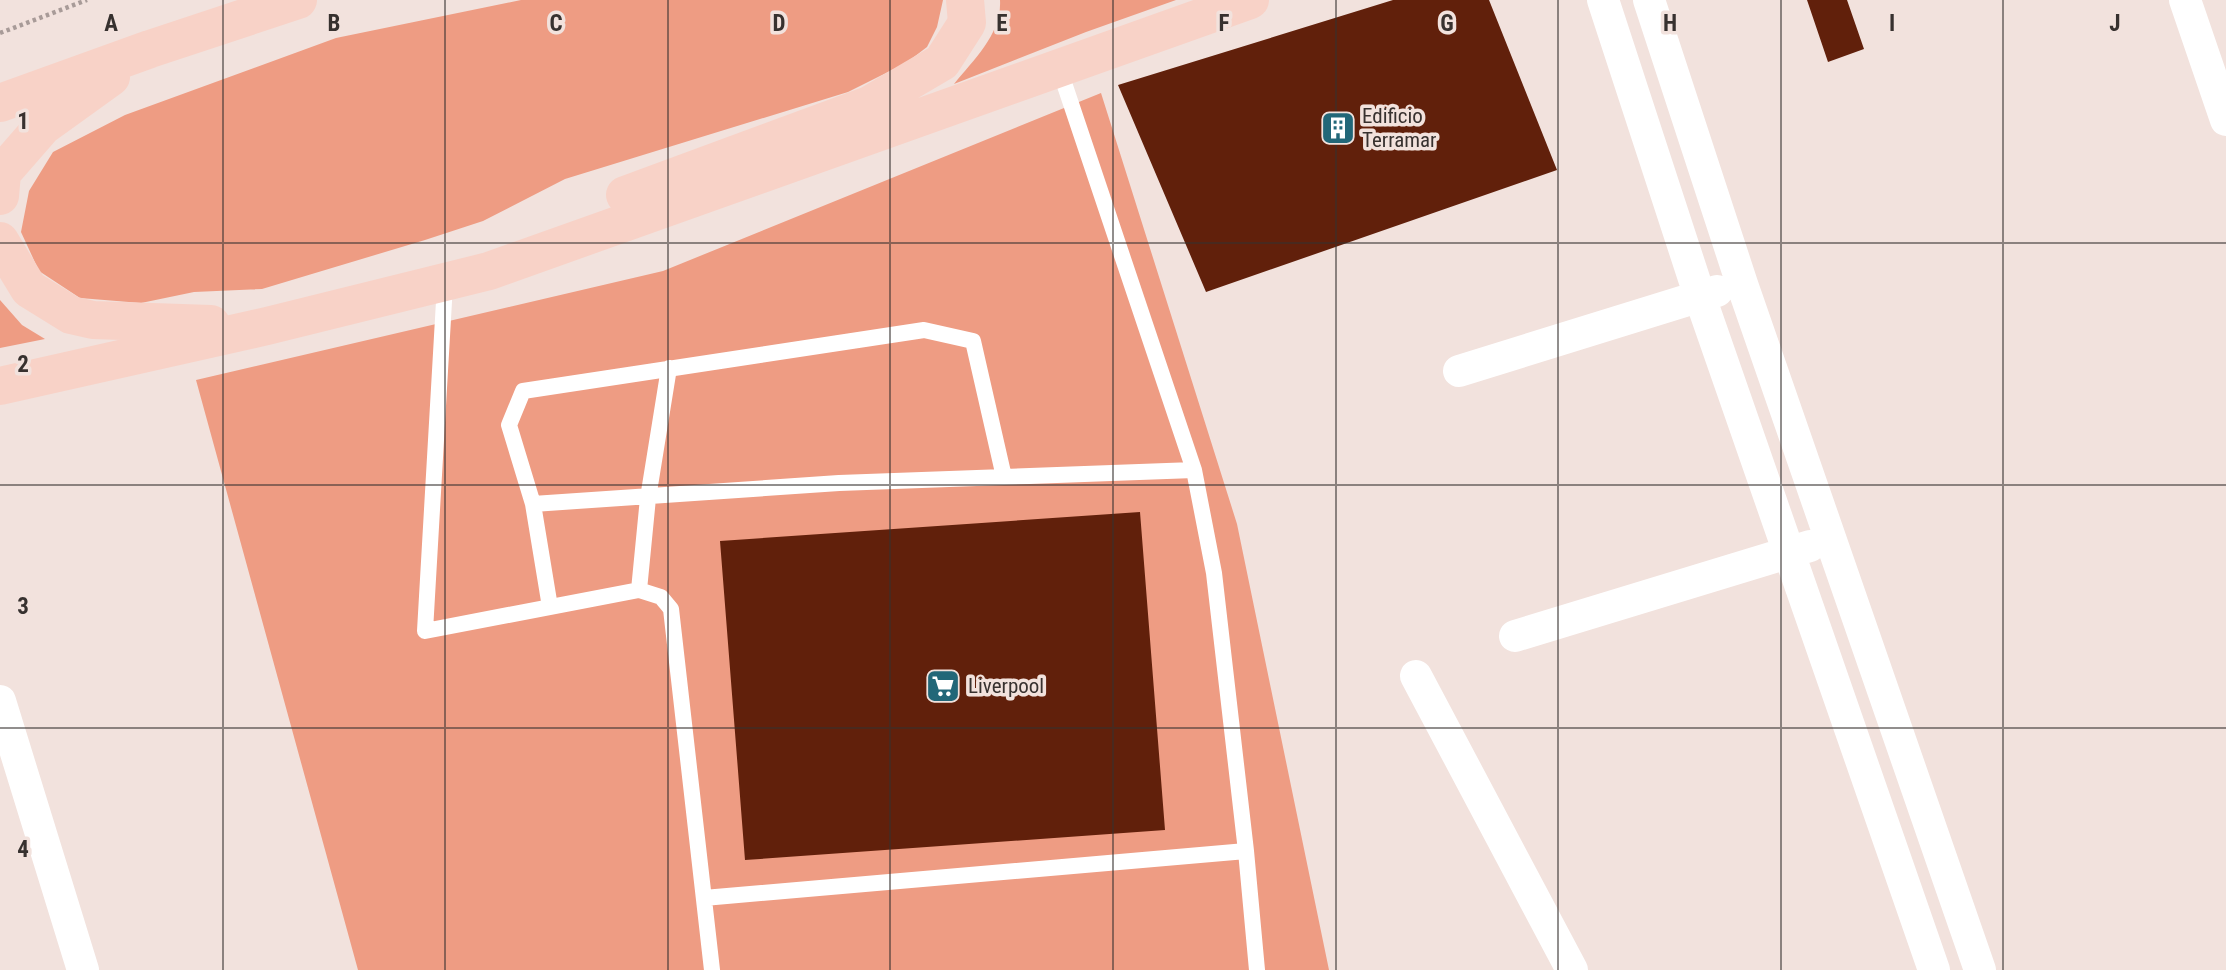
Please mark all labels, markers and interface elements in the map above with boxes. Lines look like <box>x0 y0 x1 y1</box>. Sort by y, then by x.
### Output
text: A <box>104 10 118 37</box>
text: B <box>328 10 340 37</box>
text: C <box>549 10 563 37</box>
text: D <box>773 10 786 37</box>
text: E <box>996 10 1008 37</box>
text: F <box>1219 10 1230 37</box>
text: G <box>1440 10 1454 37</box>
text: H <box>1663 10 1677 37</box>
text: I <box>1889 10 1895 37</box>
text: J <box>2109 10 2121 37</box>
place label: Edificio Terramar <box>1362 104 1436 152</box>
text: 1 <box>17 108 29 135</box>
building icon: Edificio Terramar <box>1319 109 1357 147</box>
text: 2 <box>17 351 29 378</box>
text: 3 <box>17 593 29 620</box>
supermarket icon: Liverpool <box>924 667 962 705</box>
place label: Liverpool <box>968 674 1044 698</box>
text: 4 <box>17 836 29 863</box>

